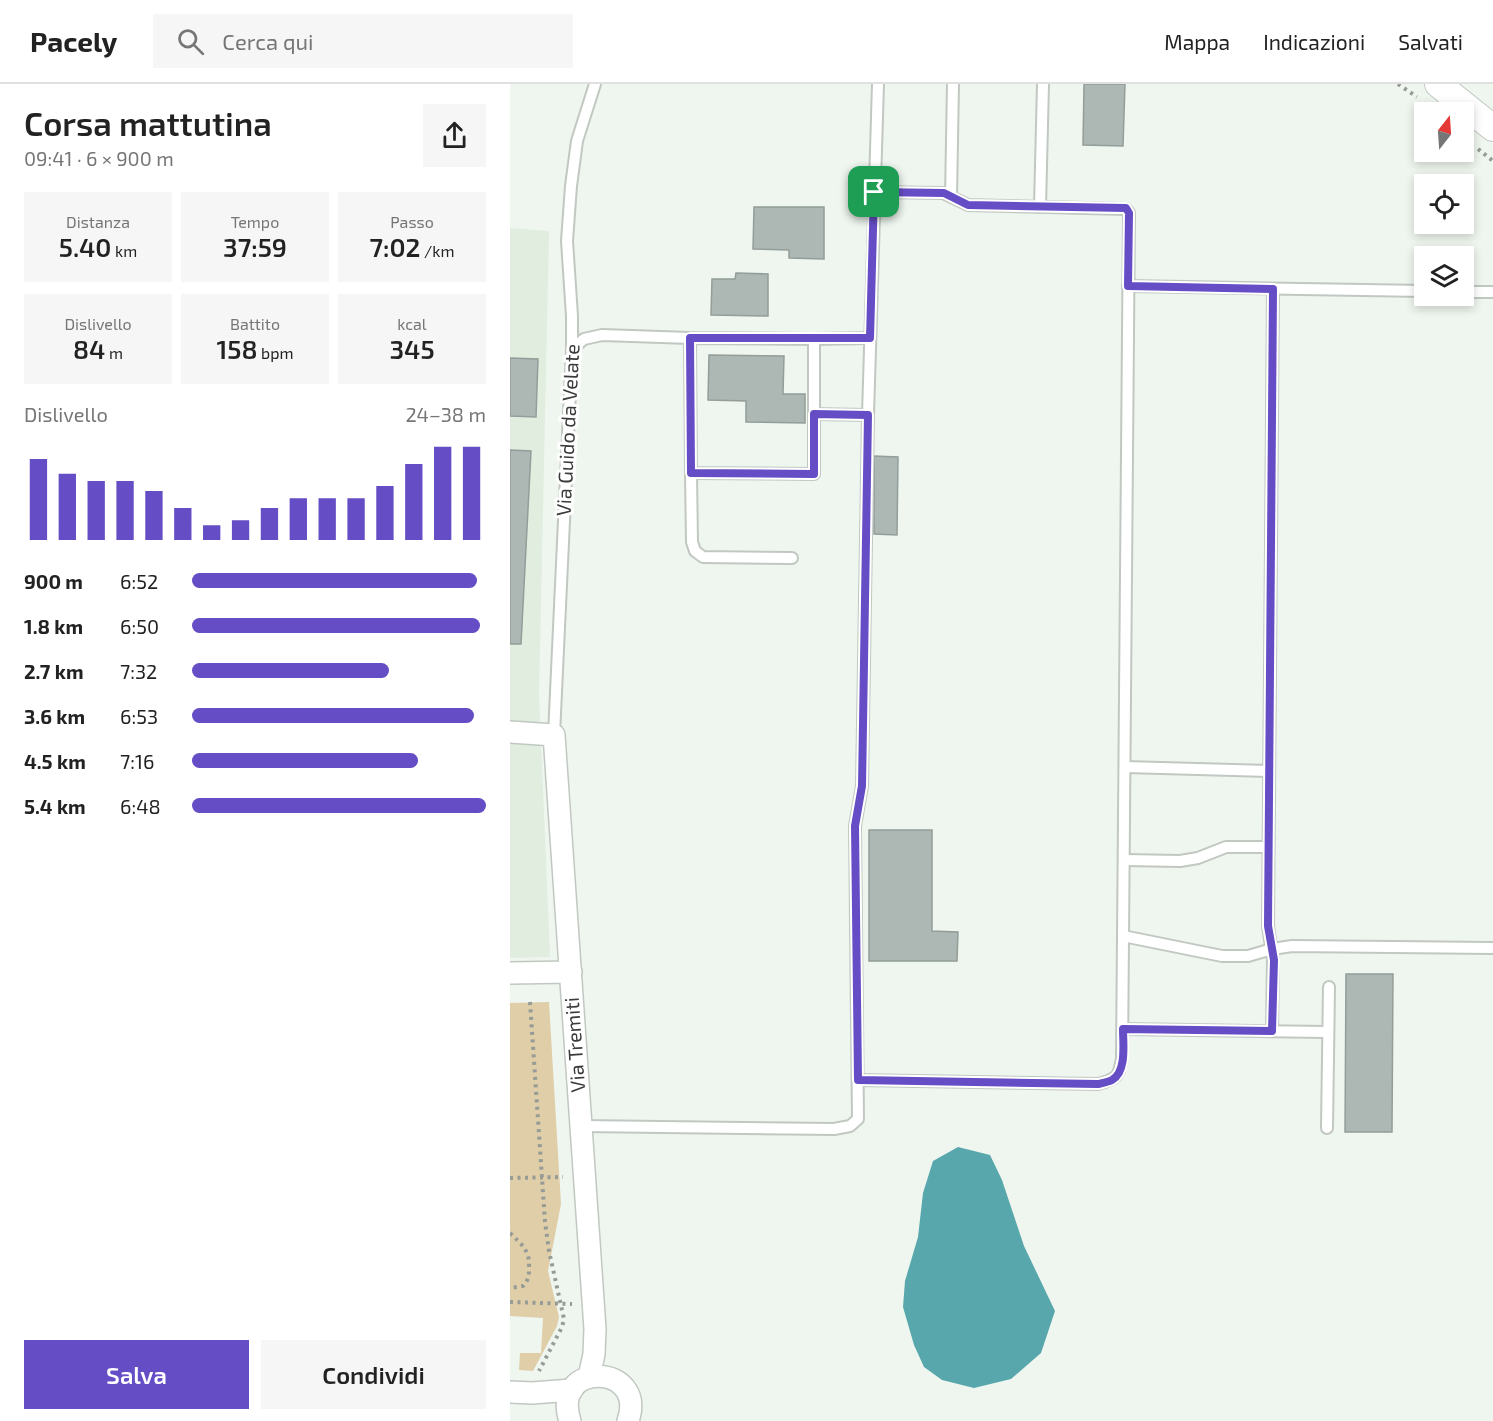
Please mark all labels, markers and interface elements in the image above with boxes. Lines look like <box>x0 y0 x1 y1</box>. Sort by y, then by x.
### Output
search box <box>153 14 573 68</box>
text: Pacely <box>30 24 117 58</box>
icon: search <box>174 25 207 58</box>
text: Cerca qui <box>222 28 314 54</box>
text: Mappa <box>1164 29 1230 54</box>
text: Indicazioni <box>1263 29 1365 54</box>
text: Salvati <box>1398 29 1463 54</box>
north arrow <box>1414 102 1474 162</box>
map controls <box>1414 102 1474 306</box>
text: Corsa mattutina <box>24 103 272 143</box>
button: share <box>423 104 486 167</box>
text: 09:41 · 6 × 900 m <box>24 146 174 170</box>
pin <box>848 166 899 217</box>
button: locate <box>1414 174 1474 234</box>
icon: arrive <box>857 175 890 208</box>
text: Distanza <box>66 212 130 231</box>
text: Tempo <box>231 212 279 231</box>
text: Passo <box>390 212 434 231</box>
text: 5.40 <box>59 231 111 262</box>
text: 37:59 <box>223 231 287 262</box>
text: 7:02 <box>369 231 420 262</box>
text: km <box>111 241 137 260</box>
text: /km <box>420 241 455 260</box>
button: layers <box>1414 246 1474 306</box>
text: Dislivello <box>64 314 132 333</box>
text: Battito <box>230 314 280 333</box>
text: kcal <box>397 314 427 333</box>
text: 84 <box>73 333 105 364</box>
text: 158 <box>216 333 258 364</box>
text: 345 <box>389 333 435 364</box>
text: m <box>105 343 123 362</box>
text: bpm <box>258 343 294 362</box>
street label: Via Guido da Velate <box>551 343 584 517</box>
text: Dislivello <box>24 402 108 426</box>
text: 24–38 m <box>405 402 486 426</box>
text: 900 m <box>24 569 83 593</box>
text: 6:52 <box>120 569 158 593</box>
text: 1.8 km <box>24 614 83 638</box>
text: 6:50 <box>120 614 159 638</box>
text: 2.7 km <box>24 659 84 683</box>
text: 7:32 <box>120 659 157 683</box>
text: 3.6 km <box>24 704 85 728</box>
text: 6:53 <box>120 704 158 728</box>
text: 4.5 km <box>24 749 86 773</box>
text: 7:16 <box>120 749 154 773</box>
text: 5.4 km <box>24 794 86 818</box>
text: 6:48 <box>120 794 161 818</box>
street label: Via Tremiti <box>559 997 589 1094</box>
button: Salva <box>24 1340 249 1409</box>
button: Condividi <box>261 1340 486 1409</box>

